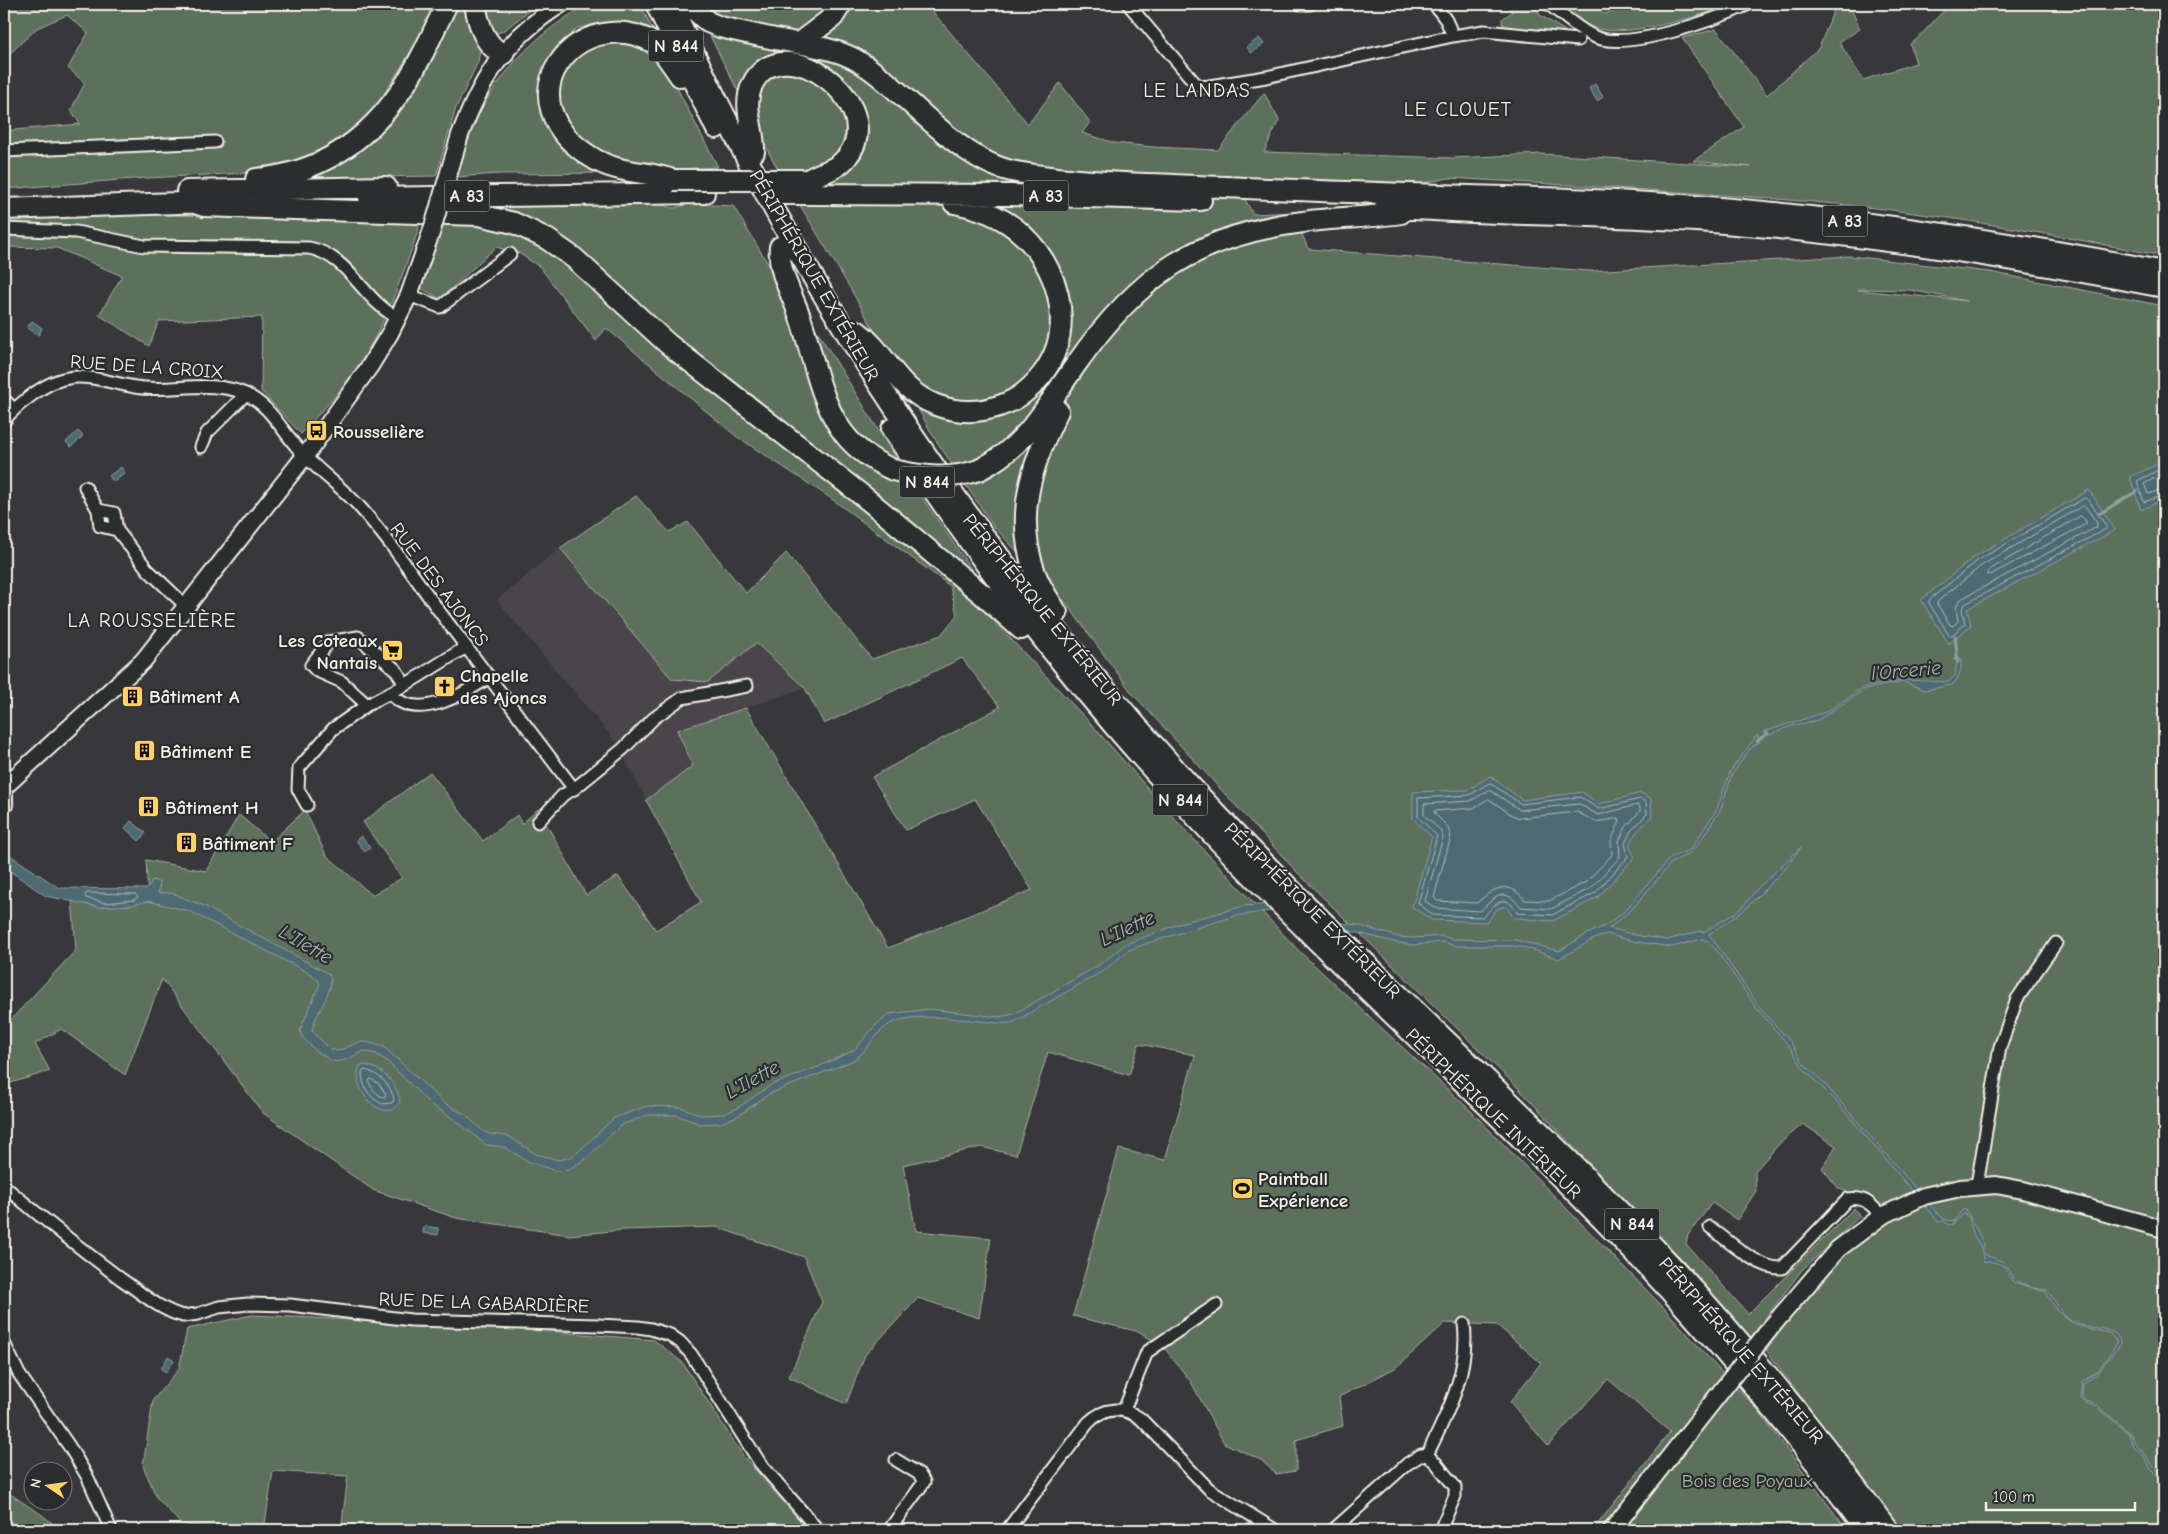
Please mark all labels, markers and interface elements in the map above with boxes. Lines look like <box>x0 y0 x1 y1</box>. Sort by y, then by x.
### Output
road number: N 844 <box>648 30 704 61</box>
district label: LE LANDAS <box>1143 79 1251 102</box>
district label: LE CLOUET <box>1404 98 1512 121</box>
street label: PÉRIPHÉRIQUE EXTÉRIEUR <box>745 166 884 385</box>
road number: A 83 <box>444 180 490 212</box>
road number: A 83 <box>1024 180 1068 212</box>
road number: A 83 <box>1822 206 1868 237</box>
street label: RUE DE LA CROIX <box>69 351 225 383</box>
bus stop icon: Rousselière <box>305 419 329 443</box>
place label: Rousselière <box>333 421 424 443</box>
road number: N 844 <box>900 467 954 498</box>
street label: PÉRIPHÉRIQUE EXTÉRIEUR <box>958 510 1126 710</box>
street label: RUE DES AJONCS <box>386 518 493 651</box>
district label: LA ROUSSELIÈRE <box>68 609 236 632</box>
place label: Les Coteaux Nantais <box>278 630 378 674</box>
supermarket icon: Les Coteaux Nantais <box>381 639 405 663</box>
water label: l'Orcerie <box>1870 656 1942 685</box>
place label: Chapelle des Ajoncs <box>460 665 547 709</box>
church icon: Chapelle des Ajoncs <box>432 674 456 698</box>
building icon: Bâtiment A <box>121 684 145 708</box>
place label: Bâtiment A <box>149 686 240 708</box>
building icon: Bâtiment E <box>132 739 156 763</box>
place label: Bâtiment E <box>160 741 251 763</box>
road number: N 844 <box>1152 784 1208 816</box>
building icon: Bâtiment H <box>137 795 161 819</box>
place label: Bâtiment H <box>165 797 258 819</box>
street label: PÉRIPHÉRIQUE EXTÉRIEUR <box>1220 818 1405 1003</box>
building icon: Bâtiment F <box>174 831 198 855</box>
place label: Bâtiment F <box>202 833 293 855</box>
water label: L'Ilette <box>1096 906 1158 951</box>
water label: L'Ilette <box>275 920 337 969</box>
street label: PÉRIPHÉRIQUE INTÉRIEUR <box>1401 1024 1586 1203</box>
water label: L'Ilette <box>721 1055 783 1104</box>
place label: Paintball Expérience <box>1258 1168 1348 1212</box>
sports icon: Paintball Expérience <box>1230 1177 1254 1201</box>
road number: N 844 <box>1604 1208 1660 1240</box>
street label: PÉRIPHÉRIQUE EXTÉRIEUR <box>1654 1253 1828 1448</box>
street label: RUE DE LA GABARDIÈRE <box>378 1288 590 1318</box>
north arrow <box>22 1462 72 1512</box>
park label: Bois des Poyaux <box>1682 1470 1813 1492</box>
text: N <box>27 1477 45 1490</box>
scale bar <box>1986 1479 2134 1511</box>
text: 100 m <box>1993 1488 2035 1506</box>

